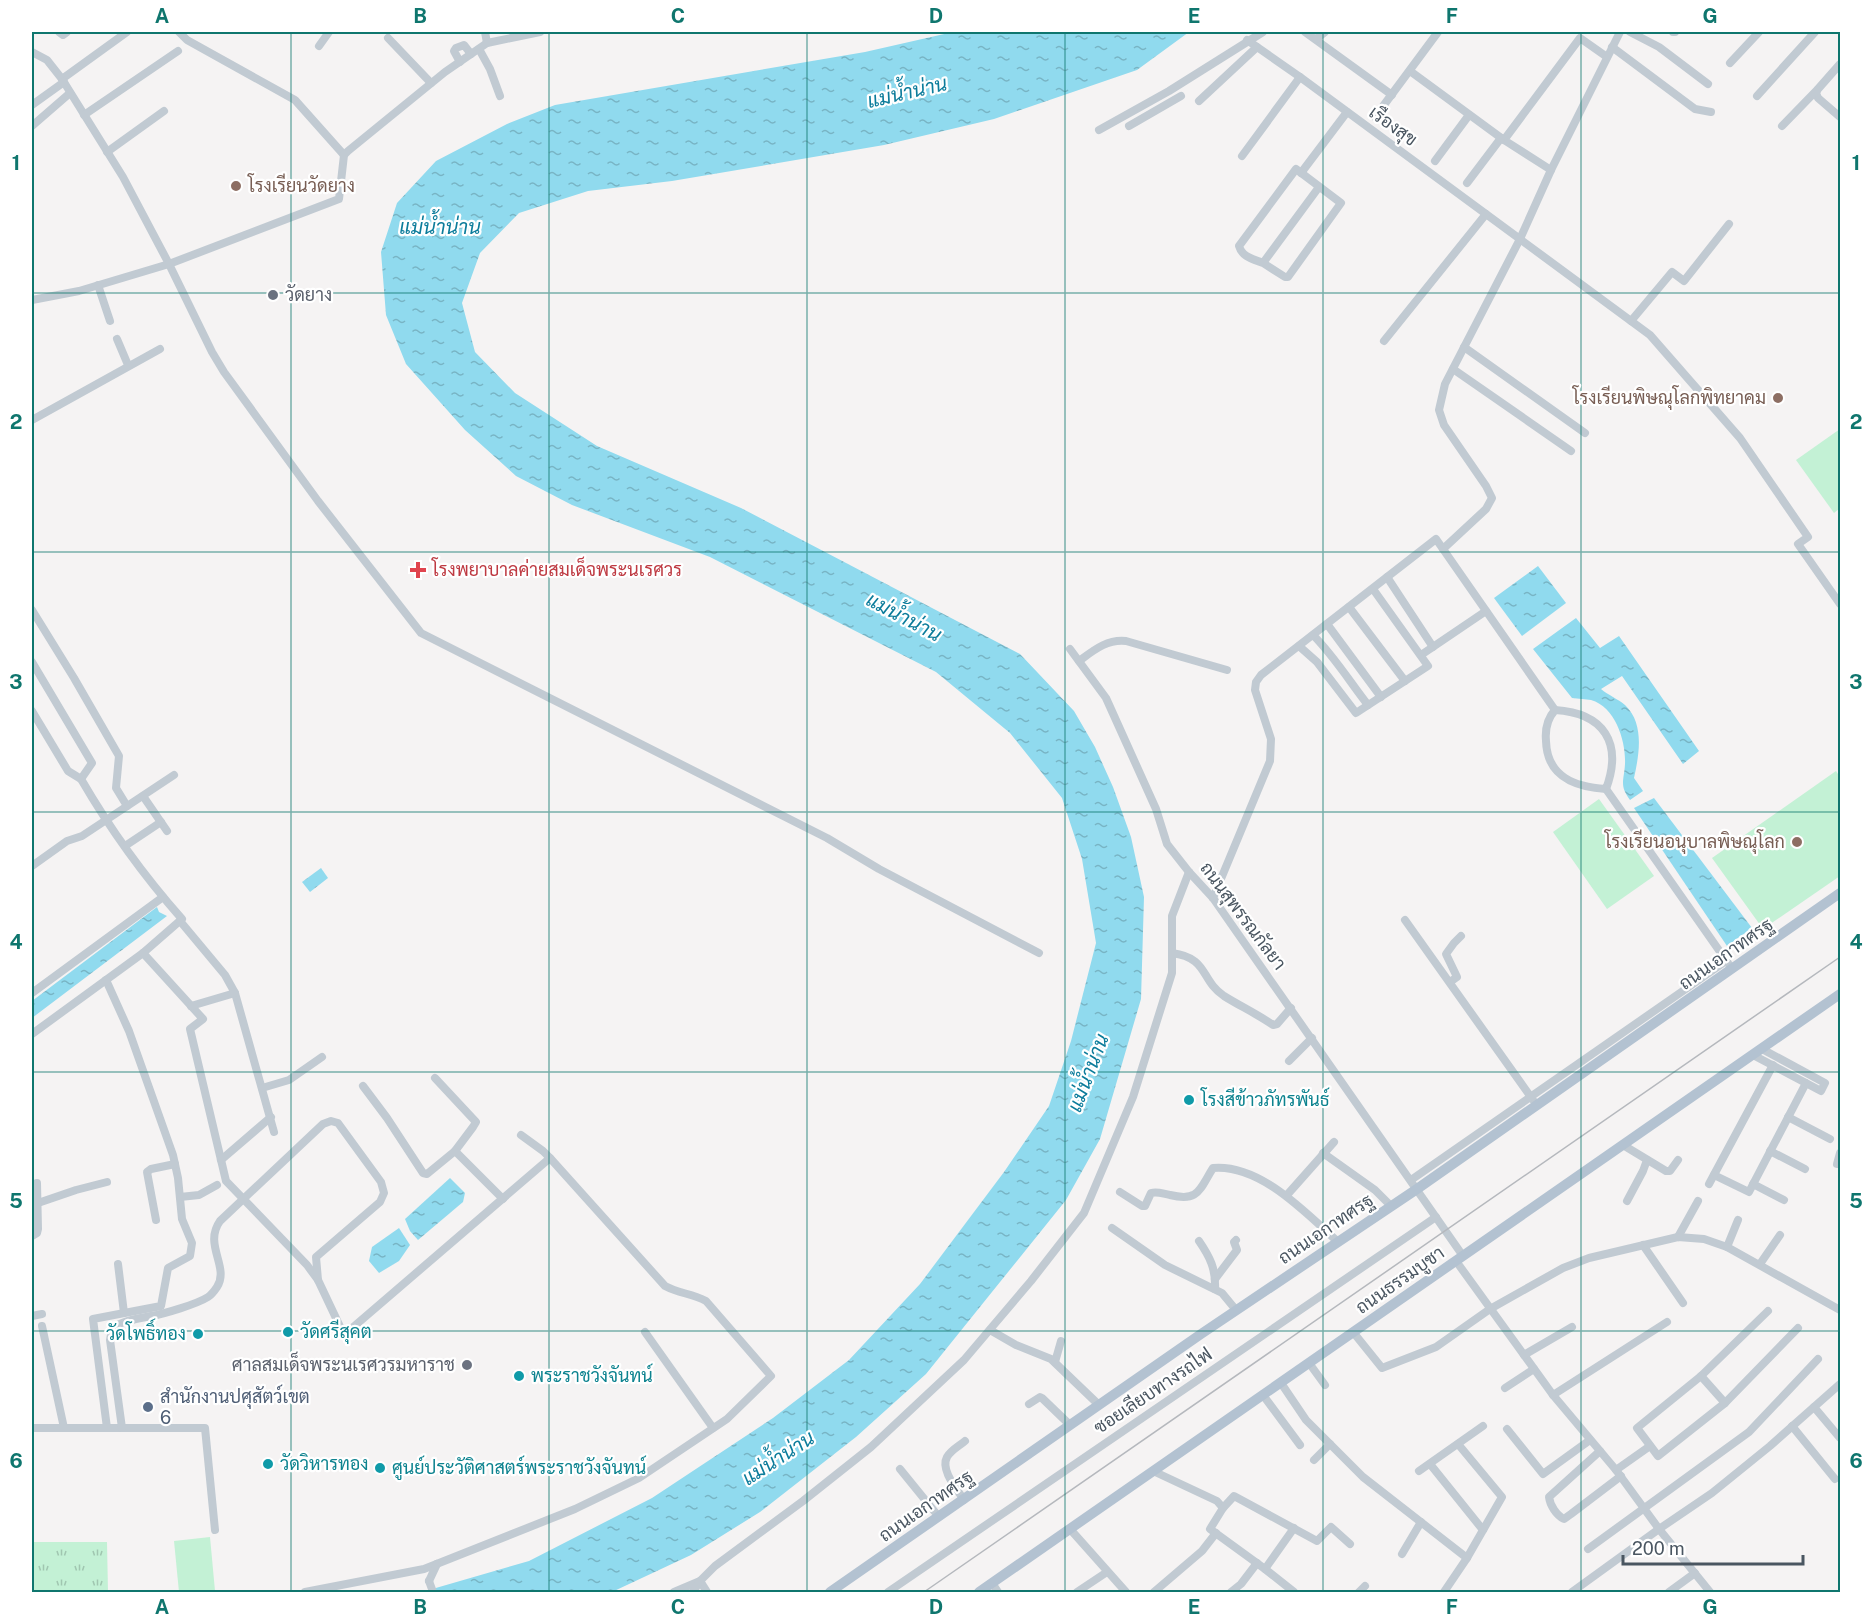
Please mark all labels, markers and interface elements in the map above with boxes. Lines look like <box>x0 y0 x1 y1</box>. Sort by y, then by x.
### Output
text: A <box>155 4 169 28</box>
text: B <box>413 4 427 28</box>
text: C <box>671 4 685 28</box>
text: D <box>929 4 943 28</box>
text: E <box>1188 4 1200 28</box>
text: F <box>1446 4 1458 28</box>
text: G <box>1702 4 1718 28</box>
water label: แม่น้ำน่าน <box>863 65 950 113</box>
street label: เรืองสุข <box>1364 100 1422 152</box>
text: 1 <box>12 151 20 175</box>
text: 1 <box>1852 151 1860 175</box>
place label: โรงเรียนวัดยาง <box>247 173 355 196</box>
marker: โรงเรียนวัดยาง <box>229 179 243 193</box>
water label: แม่น้ำน่าน <box>399 209 481 239</box>
place label: วัดยาง <box>285 284 332 305</box>
marker: วัดยาง <box>266 288 280 302</box>
place label: โรงเรียนพิษณุโลกพิทยาคม <box>1572 385 1766 410</box>
marker: โรงเรียนพิษณุโลกพิทยาคม <box>1771 391 1785 405</box>
text: 2 <box>10 410 22 434</box>
text: 2 <box>1850 410 1862 434</box>
place label: โรงพยาบาลค่ายสมเด็จพระนเรศวร <box>431 556 682 580</box>
marker: โรงพยาบาลค่ายสมเด็จพระนเรศวร <box>409 561 427 579</box>
water label: แม่น้ำน่าน <box>862 582 949 647</box>
text: 3 <box>9 670 23 694</box>
text: 3 <box>1849 670 1863 694</box>
place label: โรงเรียนอนุบาลพิษณุโลก <box>1604 829 1785 854</box>
marker: โรงเรียนอนุบาลพิษณุโลก <box>1790 835 1804 849</box>
street label: ถนนสุพรรณกัลยา <box>1195 858 1291 975</box>
street label: ถนนเอกาทศรฐ <box>1675 914 1778 995</box>
text: 4 <box>9 930 23 954</box>
text: 4 <box>1849 930 1863 954</box>
water label: แม่น้ำน่าน <box>1057 1028 1114 1115</box>
place label: โรงสีข้าวภัทรพันธ์ <box>1200 1087 1330 1110</box>
marker: โรงสีข้าวภัทรพันธ์ <box>1182 1093 1196 1107</box>
text: 5 <box>9 1189 23 1213</box>
street label: ถนนเอกาทศรฐ <box>1274 1189 1378 1270</box>
text: 5 <box>1849 1189 1863 1213</box>
street label: ถนนธรรมบูชา <box>1352 1241 1450 1320</box>
place label: วัดโพธิ์ทอง <box>106 1318 186 1344</box>
place label: วัดศรีสุคต <box>300 1319 372 1344</box>
marker: วัดศรีสุคต <box>281 1325 295 1339</box>
marker: วัดโพธิ์ทอง <box>191 1327 205 1341</box>
street label: ซอยเลียบทางรถไฟ <box>1089 1342 1216 1438</box>
place label: ศาลสมเด็จพระนเรศวรมหาราช <box>232 1351 455 1375</box>
marker: ศาลสมเด็จพระนเรศวรมหาราช <box>460 1358 474 1372</box>
place label: พระราชวังจันทน์ <box>531 1363 653 1386</box>
marker: พระราชวังจันทน์ <box>512 1369 526 1383</box>
place label: สำนักงานปศุสัตว์เขต 6 <box>160 1384 310 1428</box>
marker: สำนักงานปศุสัตว์เขต 6 <box>141 1400 155 1414</box>
water label: แม่น้ำน่าน <box>734 1421 819 1490</box>
text: 6 <box>9 1449 23 1473</box>
text: 6 <box>1849 1449 1863 1473</box>
place label: วัดวิหารทอง <box>280 1453 369 1474</box>
place label: ศูนย์ประวัติศาสตร์พระราชวังจันทน์ <box>392 1455 646 1481</box>
marker: วัดวิหารทอง <box>261 1457 275 1471</box>
marker: ศูนย์ประวัติศาสตร์พระราชวังจันทน์ <box>373 1461 387 1475</box>
street label: ถนนเอกาทศรฐ <box>875 1466 978 1547</box>
scale bar <box>1623 1528 1803 1566</box>
text: 200 m <box>1632 1538 1685 1559</box>
text: A <box>155 1595 169 1619</box>
text: B <box>413 1595 427 1619</box>
text: C <box>671 1595 685 1619</box>
text: D <box>929 1595 943 1619</box>
text: E <box>1188 1595 1200 1619</box>
text: F <box>1446 1595 1458 1619</box>
text: G <box>1702 1595 1718 1619</box>

